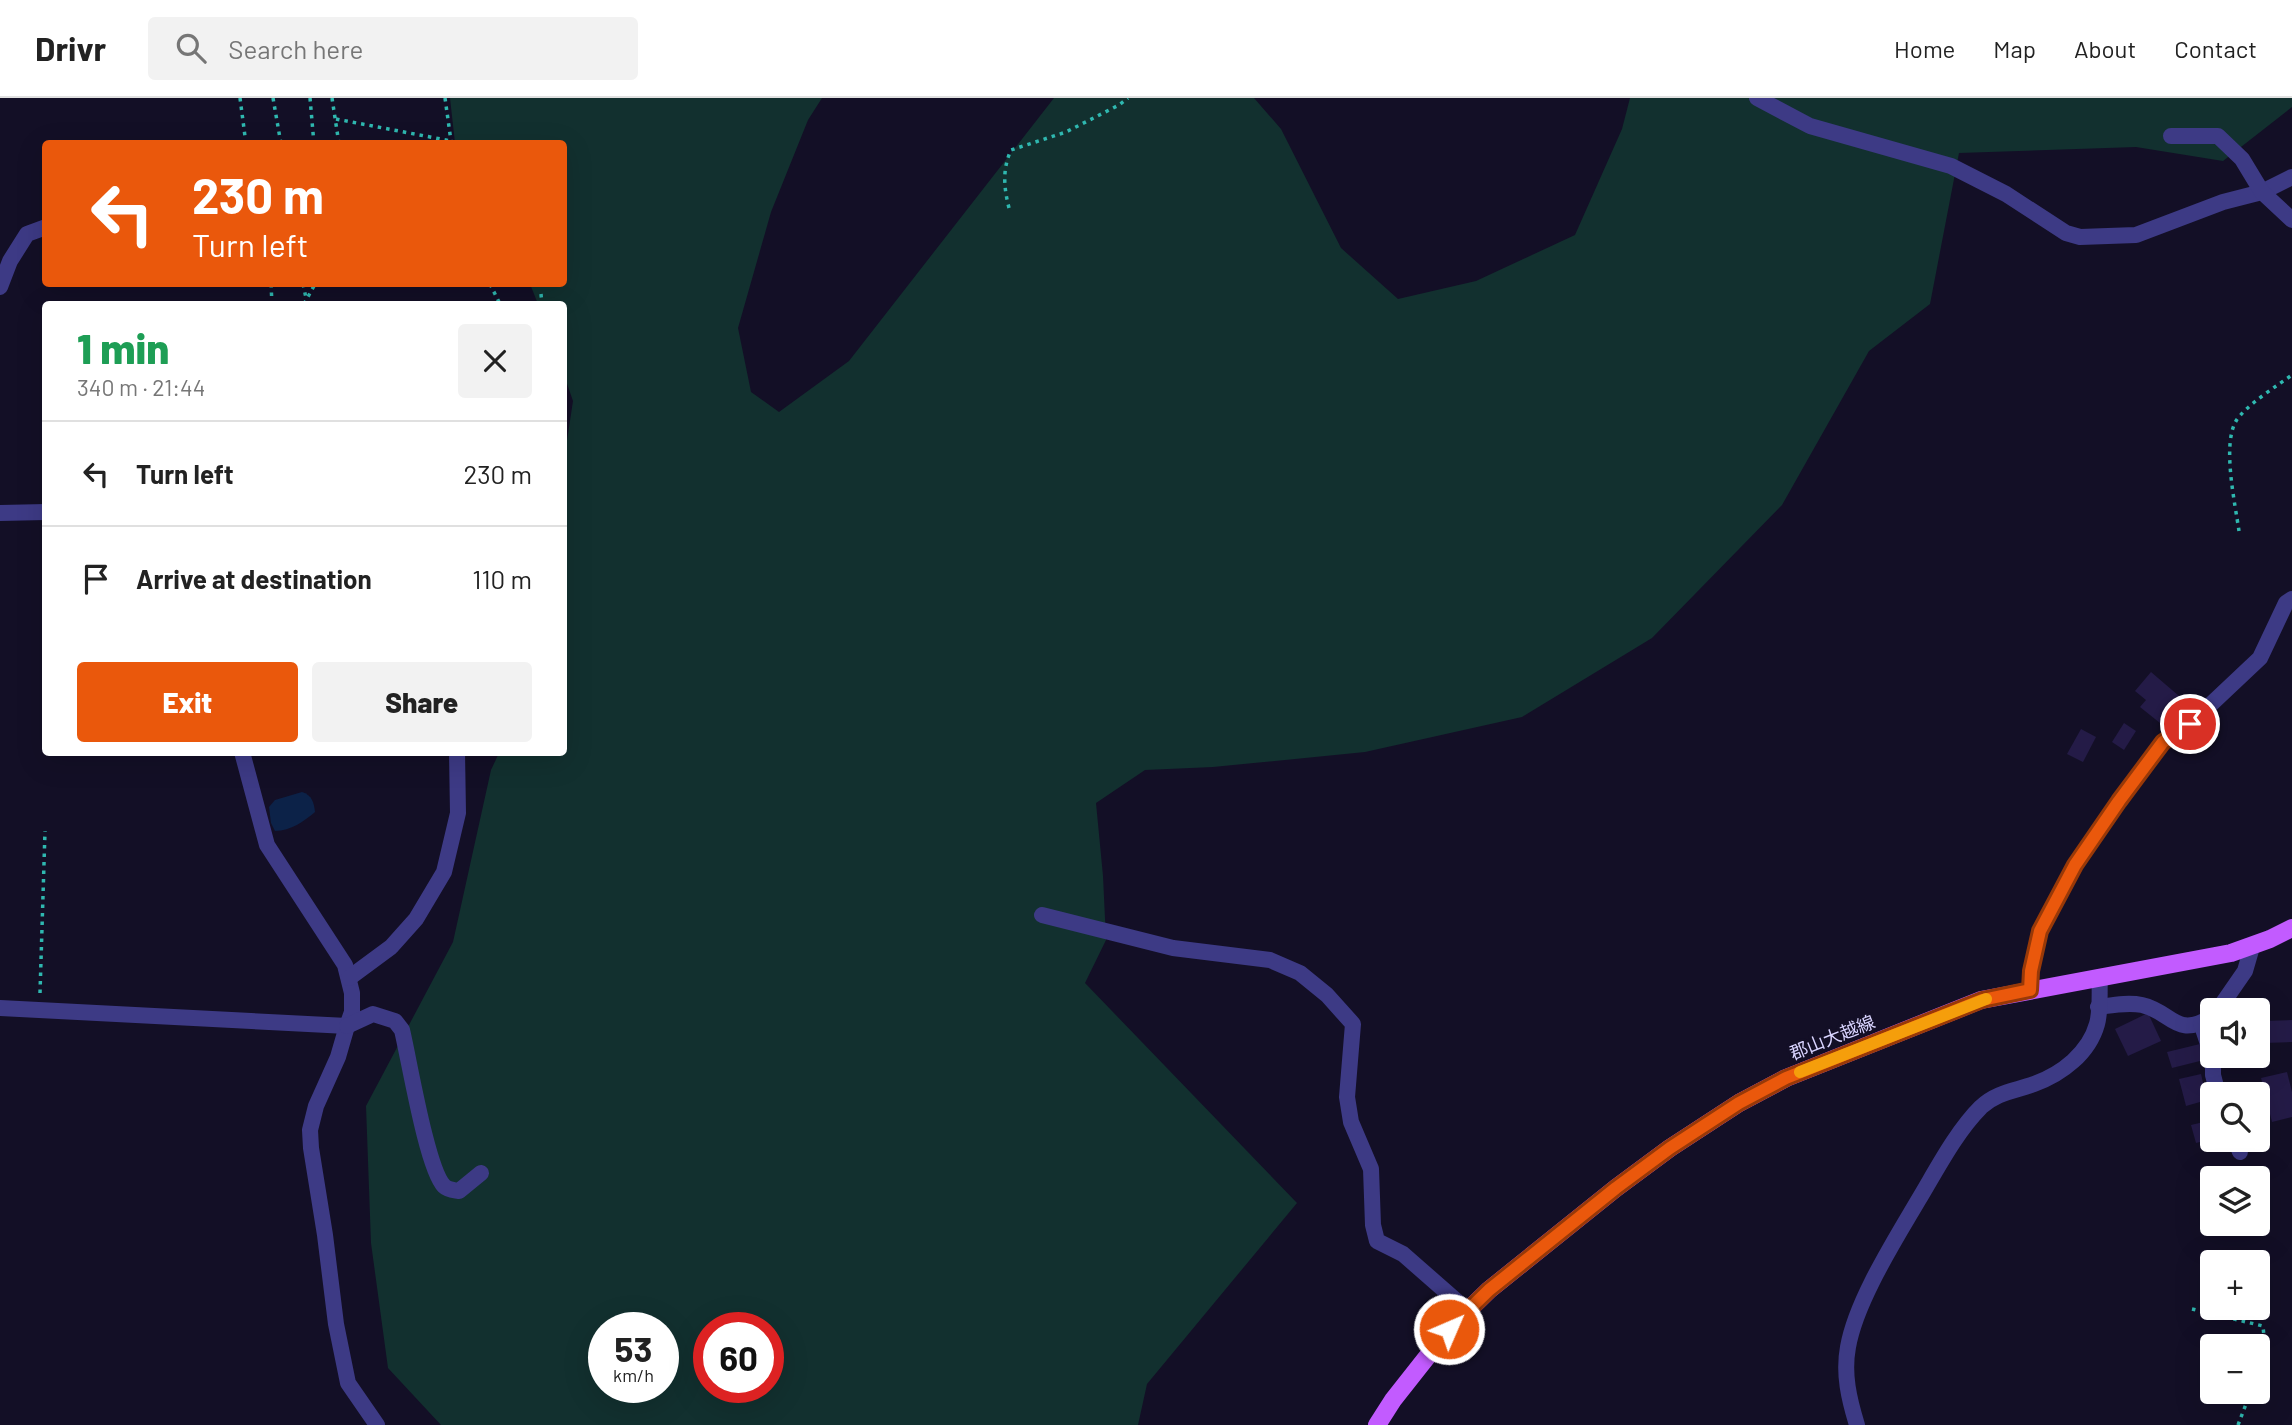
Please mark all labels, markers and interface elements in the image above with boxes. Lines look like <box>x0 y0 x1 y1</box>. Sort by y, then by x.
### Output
search box <box>148 17 638 80</box>
text: Drivr <box>35 28 106 68</box>
icon: search <box>172 29 210 67</box>
text: Search here <box>228 33 363 64</box>
text: Home <box>1894 34 1955 63</box>
text: Map <box>1993 34 2036 63</box>
text: About <box>2074 34 2136 63</box>
text: Contact <box>2174 34 2257 63</box>
text: 230 m <box>192 165 324 224</box>
icon: left <box>77 168 168 259</box>
text: Turn left <box>192 225 309 263</box>
text: 1 min <box>77 322 169 372</box>
button: close <box>458 324 532 398</box>
text: 340 m · 21:44 <box>77 373 205 401</box>
icon: left <box>77 455 115 493</box>
text: Turn left <box>136 458 234 489</box>
text: 230 m <box>463 458 532 489</box>
icon: arrive <box>77 560 115 598</box>
text: Arrive at destination <box>136 563 372 594</box>
text: 110 m <box>472 563 532 594</box>
button: Exit <box>77 662 298 742</box>
button: Share <box>312 662 532 742</box>
pin <box>2160 694 2220 754</box>
icon: arrive <box>2171 705 2209 743</box>
map controls <box>2200 998 2270 1404</box>
button: sound <box>2200 998 2270 1068</box>
street label: 郡山大越線 <box>1786 1010 1878 1064</box>
button: search <box>2200 1082 2270 1152</box>
button: layers <box>2200 1166 2270 1236</box>
button: + <box>2200 1250 2270 1320</box>
position arrow <box>1412 1292 1486 1366</box>
speed limit sign: 60 <box>693 1312 784 1403</box>
text: 53 <box>615 1327 652 1369</box>
button: − <box>2200 1334 2270 1404</box>
text: km/h <box>613 1364 654 1386</box>

